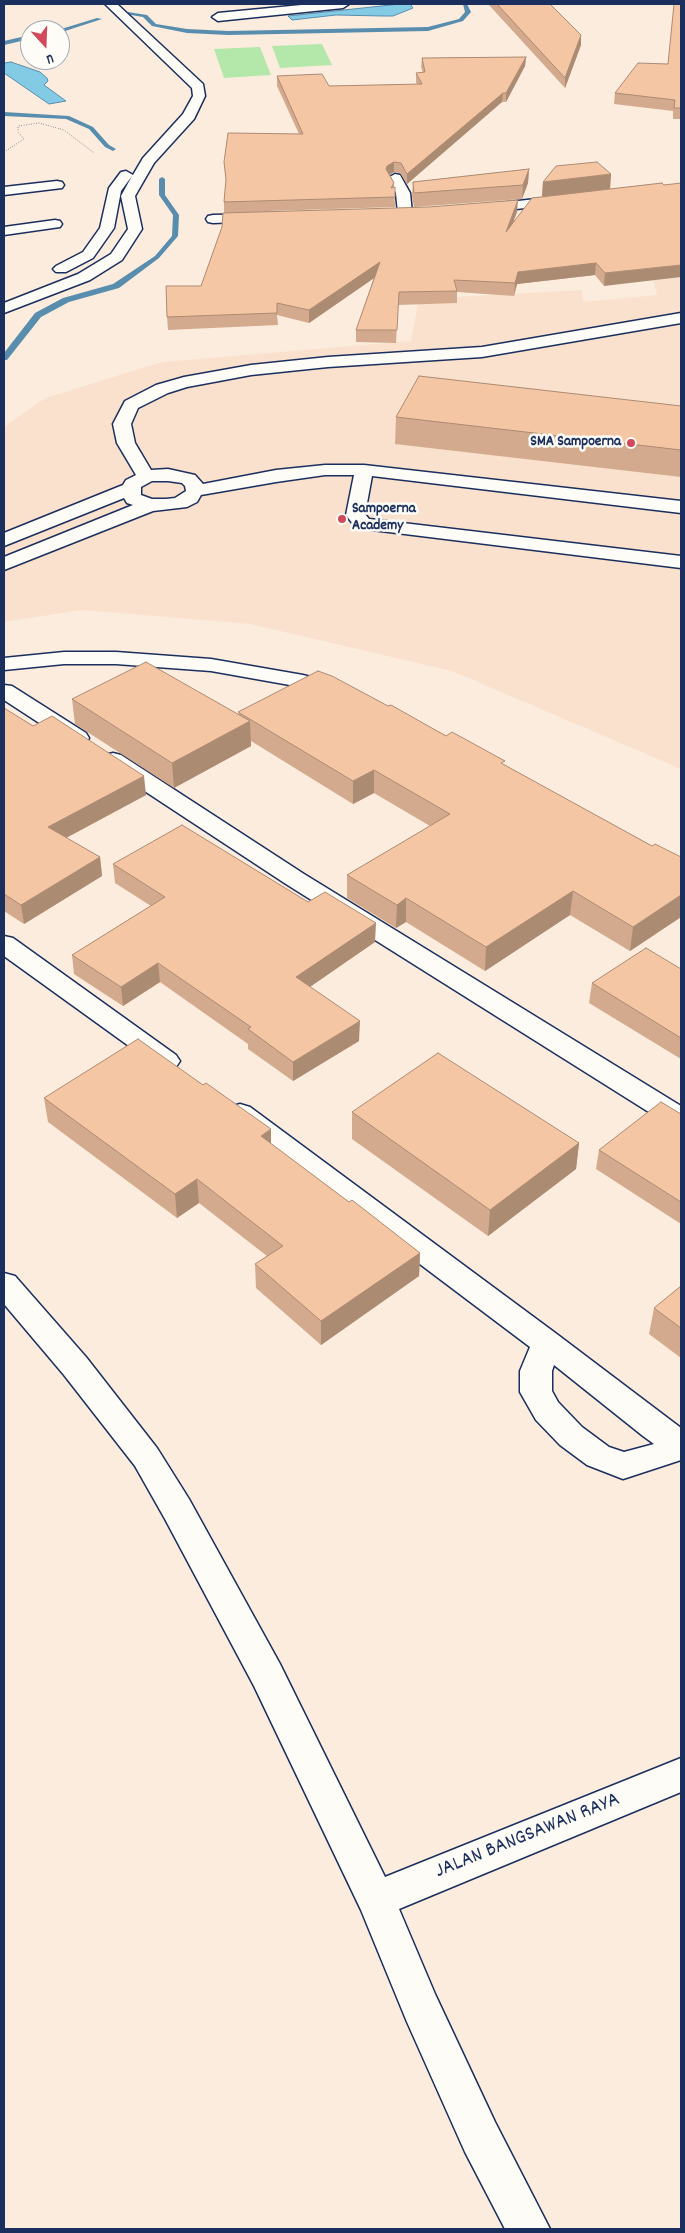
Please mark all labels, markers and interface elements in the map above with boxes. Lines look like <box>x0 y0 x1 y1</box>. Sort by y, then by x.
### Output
north arrow <box>20 20 70 70</box>
text: U <box>43 48 56 69</box>
place label: SMA Sampoerna <box>530 434 621 452</box>
marker: SMA Sampoerna <box>625 437 637 449</box>
place label: Sampoerna Academy <box>352 501 416 536</box>
marker: Sampoerna Academy <box>336 513 348 525</box>
street label: JALAN BANGSAWAN RAYA <box>432 1788 624 1886</box>

